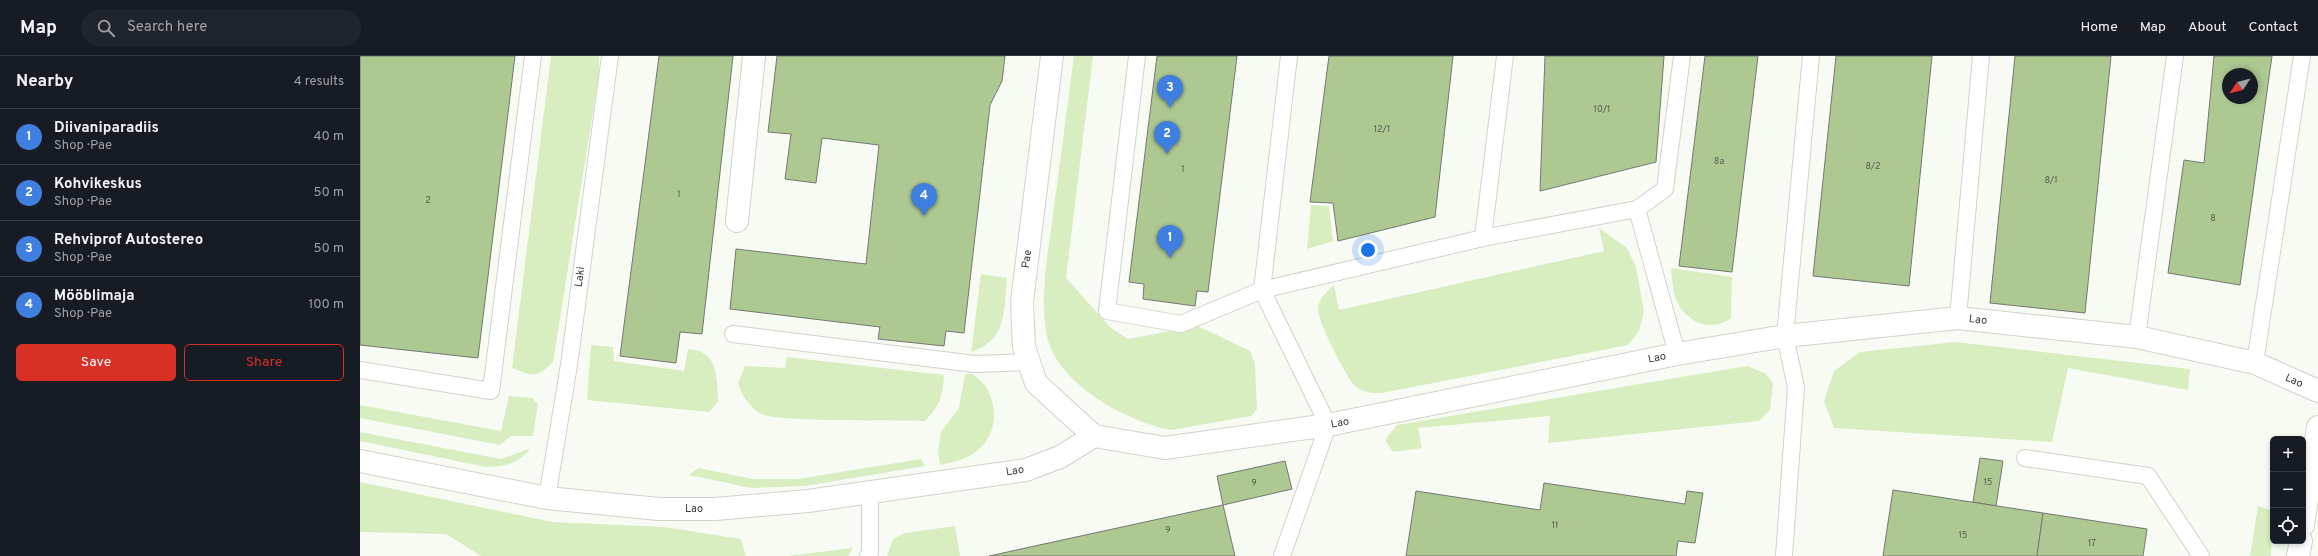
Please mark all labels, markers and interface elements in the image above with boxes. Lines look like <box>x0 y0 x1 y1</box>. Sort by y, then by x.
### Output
search box <box>81 10 361 46</box>
text: Map <box>20 16 57 40</box>
icon: search <box>95 17 117 39</box>
text: Search here <box>127 18 207 37</box>
text: Home <box>2081 19 2118 36</box>
text: Map <box>2140 19 2166 36</box>
text: About <box>2188 19 2227 36</box>
text: Contact <box>2249 19 2298 36</box>
north arrow <box>2222 68 2258 104</box>
text: Nearby <box>16 71 73 93</box>
text: 4 results <box>294 74 344 90</box>
pin: 3 <box>1157 75 1183 108</box>
house number: 10/1 <box>1594 104 1610 115</box>
text: Diivaniparadiis <box>54 119 159 138</box>
pin: 2 <box>1154 121 1180 154</box>
house number: 12/1 <box>1374 124 1390 135</box>
text: 1 <box>26 129 32 145</box>
text: 40 m <box>314 129 344 145</box>
text: Shop · Pae <box>54 138 112 154</box>
house number: 8a <box>1714 156 1724 167</box>
house number: 8/2 <box>1865 161 1881 172</box>
house number: 1 <box>1181 164 1185 175</box>
text: Kohvikeskus <box>54 175 142 194</box>
house number: 8/1 <box>2045 175 2058 186</box>
pin: 4 <box>911 183 937 216</box>
text: 2 <box>25 185 33 201</box>
text: 50 m <box>314 185 344 201</box>
house number: 1 <box>677 189 681 200</box>
text: Shop · Pae <box>54 194 112 210</box>
house number: 2 <box>425 195 431 206</box>
house number: 8 <box>2210 213 2216 224</box>
pin: 1 <box>1157 225 1183 258</box>
text: Rehviprof Autostereo <box>54 231 203 250</box>
your location <box>1358 240 1378 260</box>
text: 3 <box>25 241 33 257</box>
text: 50 m <box>314 241 344 257</box>
street label: Pae <box>1019 249 1035 269</box>
text: Shop · Pae <box>54 250 112 266</box>
street label: Laki <box>572 266 588 288</box>
text: Mööblimaja <box>54 287 135 306</box>
text: 4 <box>25 297 33 313</box>
text: 100 m <box>308 297 344 313</box>
text: Shop · Pae <box>54 306 112 322</box>
street label: Lao <box>1968 312 1988 328</box>
button: Save <box>16 344 176 381</box>
button: Share <box>184 344 344 381</box>
street label: Lao <box>1647 349 1667 367</box>
street label: Lao <box>2283 371 2305 391</box>
street label: Lao <box>1330 414 1350 432</box>
map controls <box>2270 436 2306 544</box>
button: + <box>2270 436 2306 472</box>
street label: Lao <box>1005 463 1025 479</box>
button: − <box>2270 472 2306 508</box>
house number: 15 <box>1984 477 1992 488</box>
house number: 9 <box>1251 478 1257 489</box>
street label: Lao <box>685 502 703 516</box>
button: locate <box>2270 508 2306 544</box>
house number: 11 <box>1552 520 1558 531</box>
house number: 9 <box>1165 525 1171 536</box>
house number: 15 <box>1959 530 1967 541</box>
house number: 17 <box>2088 538 2096 549</box>

